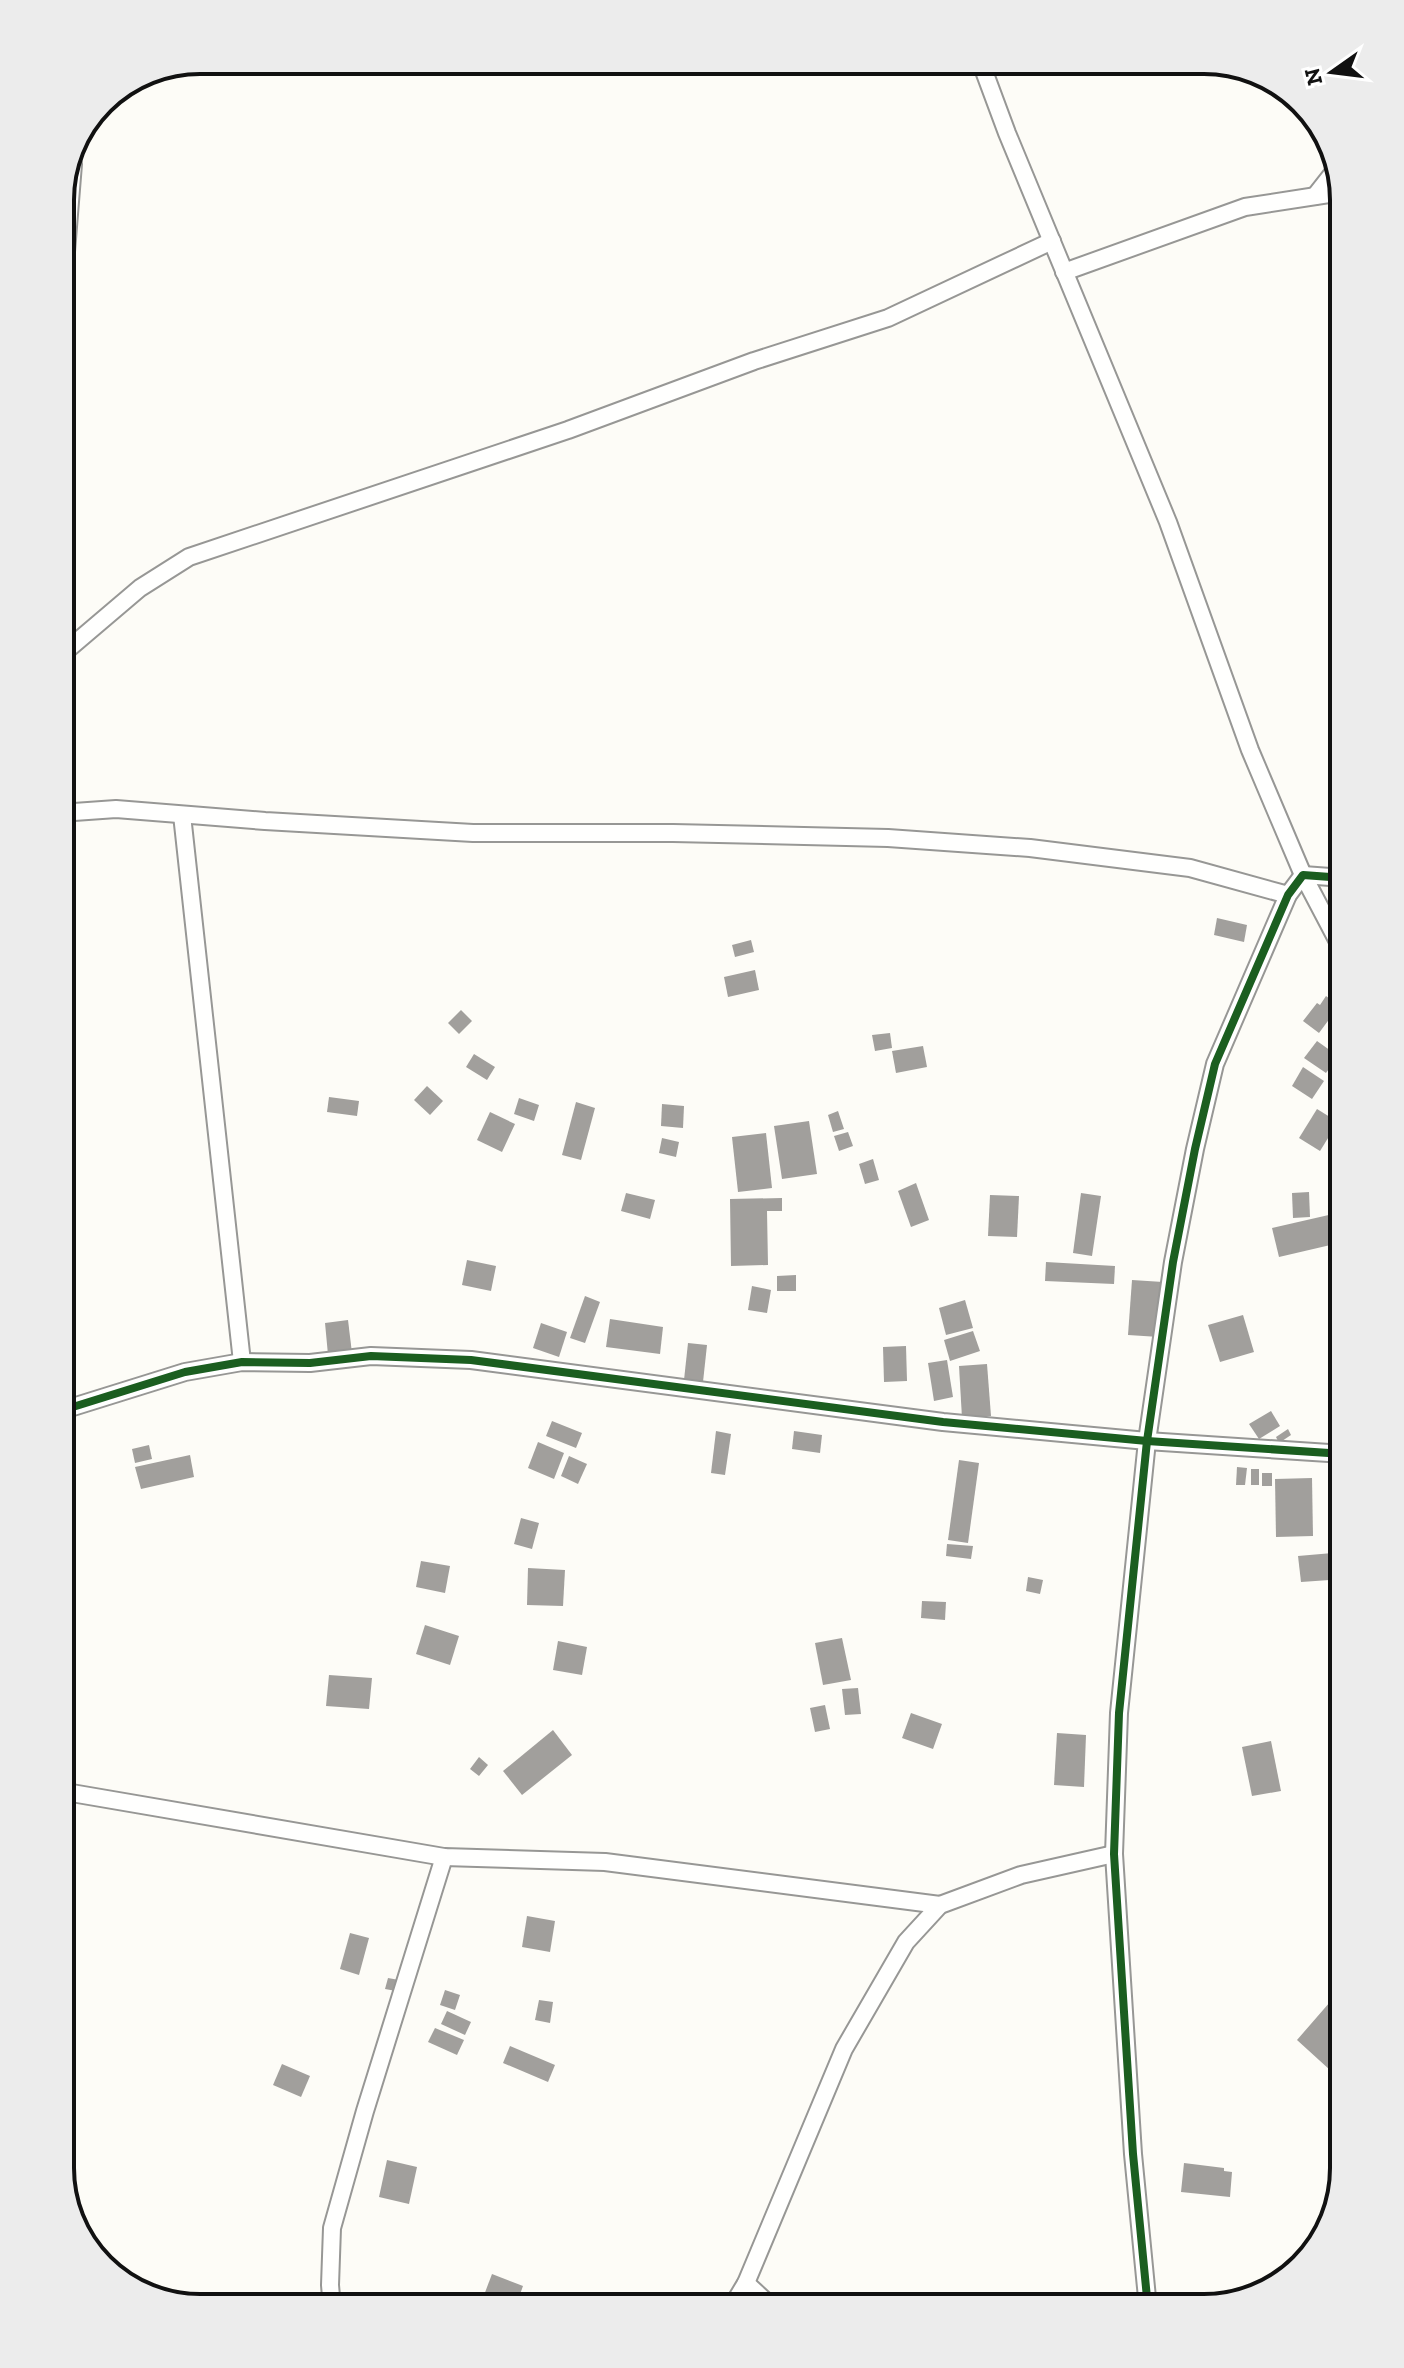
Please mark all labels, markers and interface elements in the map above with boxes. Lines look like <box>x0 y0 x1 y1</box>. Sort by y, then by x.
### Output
north arrow <box>1292 32 1372 112</box>
text: N <box>1298 65 1328 88</box>

